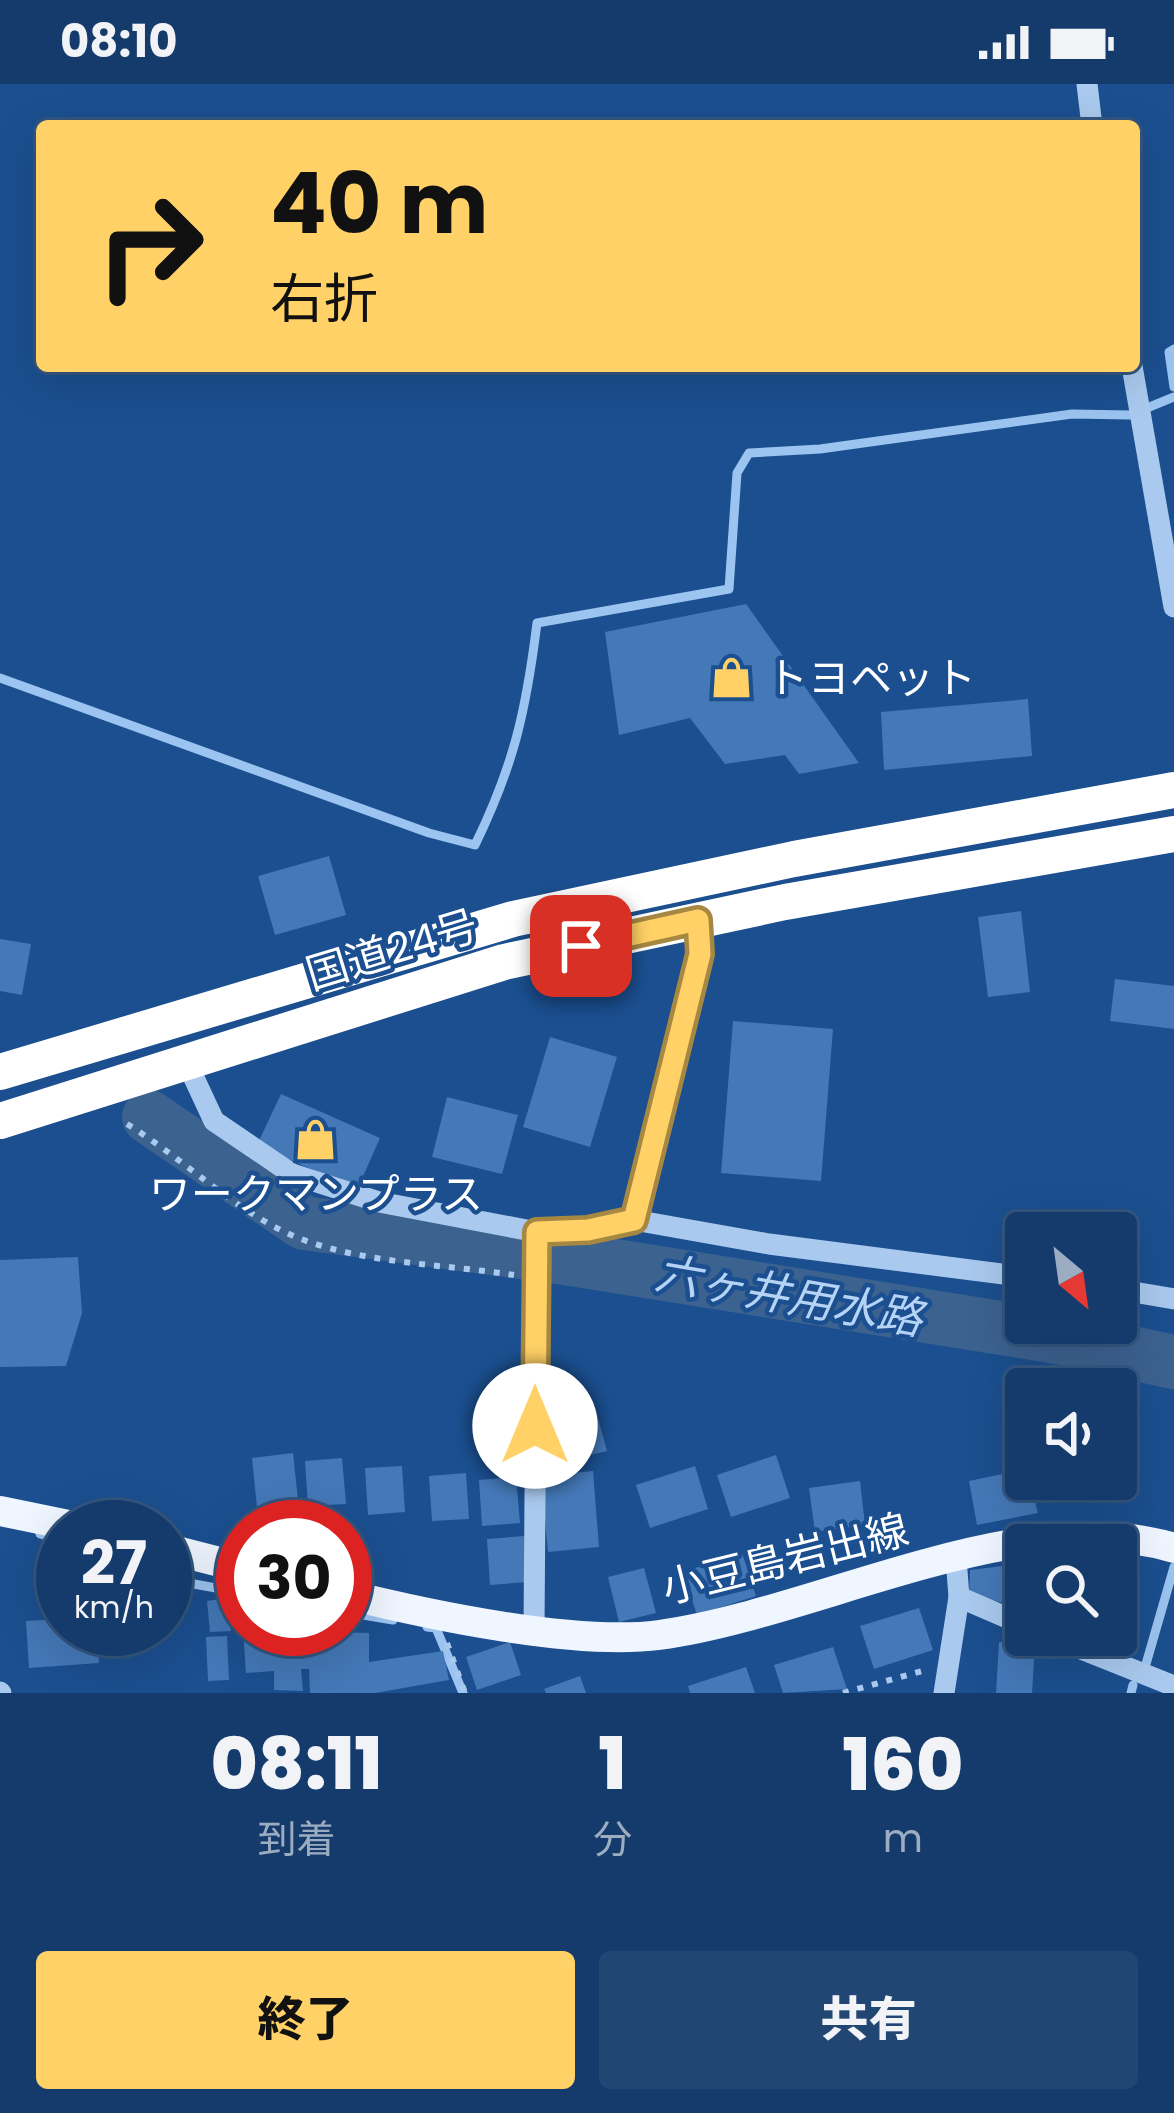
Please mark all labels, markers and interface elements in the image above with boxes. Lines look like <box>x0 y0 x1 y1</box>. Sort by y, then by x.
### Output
text: 08:10 <box>60 10 178 73</box>
text: 40 m <box>270 145 488 262</box>
icon: right <box>72 168 228 324</box>
text: 右折 <box>270 261 378 337</box>
place label: トヨペット <box>766 649 976 708</box>
shop icon: トヨペット <box>709 655 755 701</box>
pin <box>530 895 632 997</box>
street label: 国道24号 <box>299 896 485 1004</box>
icon: arrive <box>548 913 614 979</box>
shop icon: ワークマンプラス <box>293 1117 339 1163</box>
place label: ワークマンプラス <box>149 1165 483 1224</box>
north arrow <box>1005 1212 1137 1344</box>
map controls <box>1005 1212 1137 1656</box>
water label: 六ヶ井用水路 <box>651 1242 931 1351</box>
position arrow <box>472 1363 598 1489</box>
button: sound <box>1005 1368 1137 1500</box>
speed limit sign: 30 <box>216 1500 372 1656</box>
street label: 小豆島岩出線 <box>656 1500 914 1618</box>
text: 27 <box>81 1521 147 1605</box>
button: search <box>1005 1524 1137 1656</box>
text: km/h <box>74 1586 154 1629</box>
text: 08:11 <box>211 1713 382 1814</box>
text: 1 <box>598 1713 626 1814</box>
text: 160 <box>843 1714 963 1815</box>
text: m <box>883 1811 923 1866</box>
text: 到着 <box>257 1812 335 1867</box>
text: 分 <box>593 1812 632 1867</box>
button: 終了 <box>36 1951 575 2089</box>
button: 共有 <box>599 1951 1138 2089</box>

